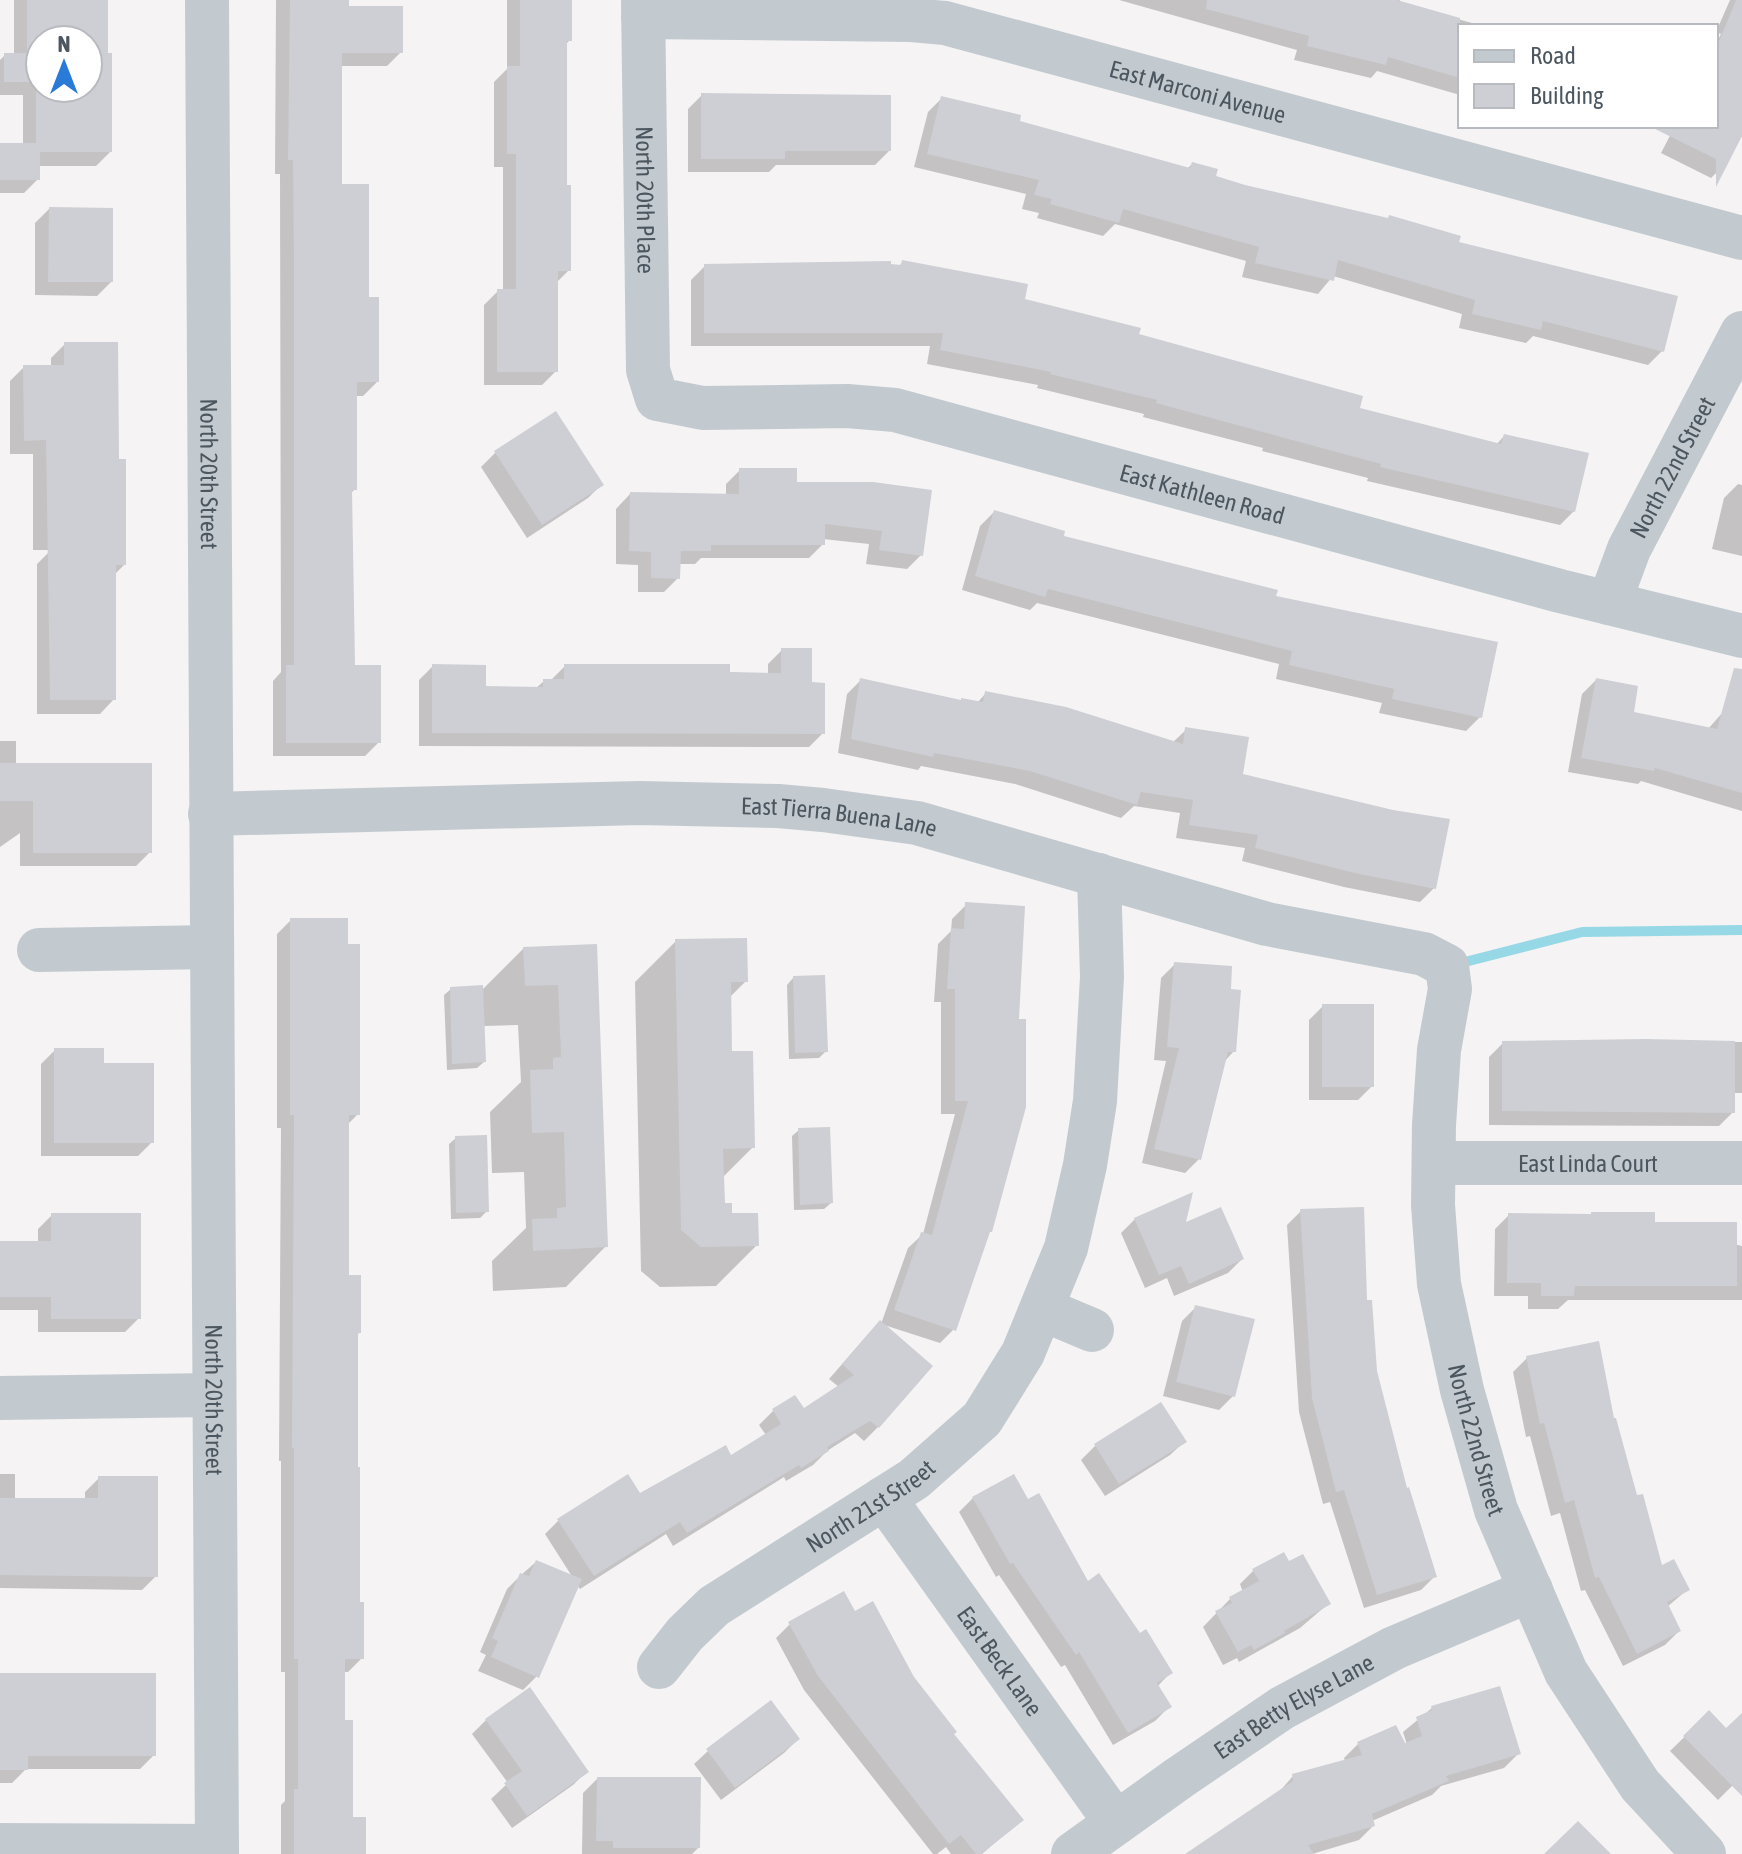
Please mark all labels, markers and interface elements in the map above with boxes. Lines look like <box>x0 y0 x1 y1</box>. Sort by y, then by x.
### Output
north arrow <box>24 24 104 104</box>
legend <box>1458 24 1718 128</box>
text: N <box>58 31 70 57</box>
text: Road <box>1530 42 1576 69</box>
street label: East Marconi Avenue <box>1107 55 1289 128</box>
text: Building <box>1530 82 1604 109</box>
street label: North 20th Place <box>631 126 660 274</box>
street label: North 22nd Street <box>1624 392 1720 542</box>
street label: North 20th Street <box>196 398 223 550</box>
street label: East Kathleen Road <box>1117 458 1288 529</box>
street label: East Tierra Buena Lane <box>741 792 941 842</box>
street label: East Linda Court <box>1518 1150 1658 1177</box>
street label: North 20th Street <box>201 1324 228 1476</box>
street label: North 22nd Street <box>1443 1361 1510 1520</box>
street label: North 21st Street <box>801 1454 940 1558</box>
street label: East Beck Lane <box>952 1601 1048 1721</box>
street label: East Betty Elyse Lane <box>1209 1648 1378 1764</box>

